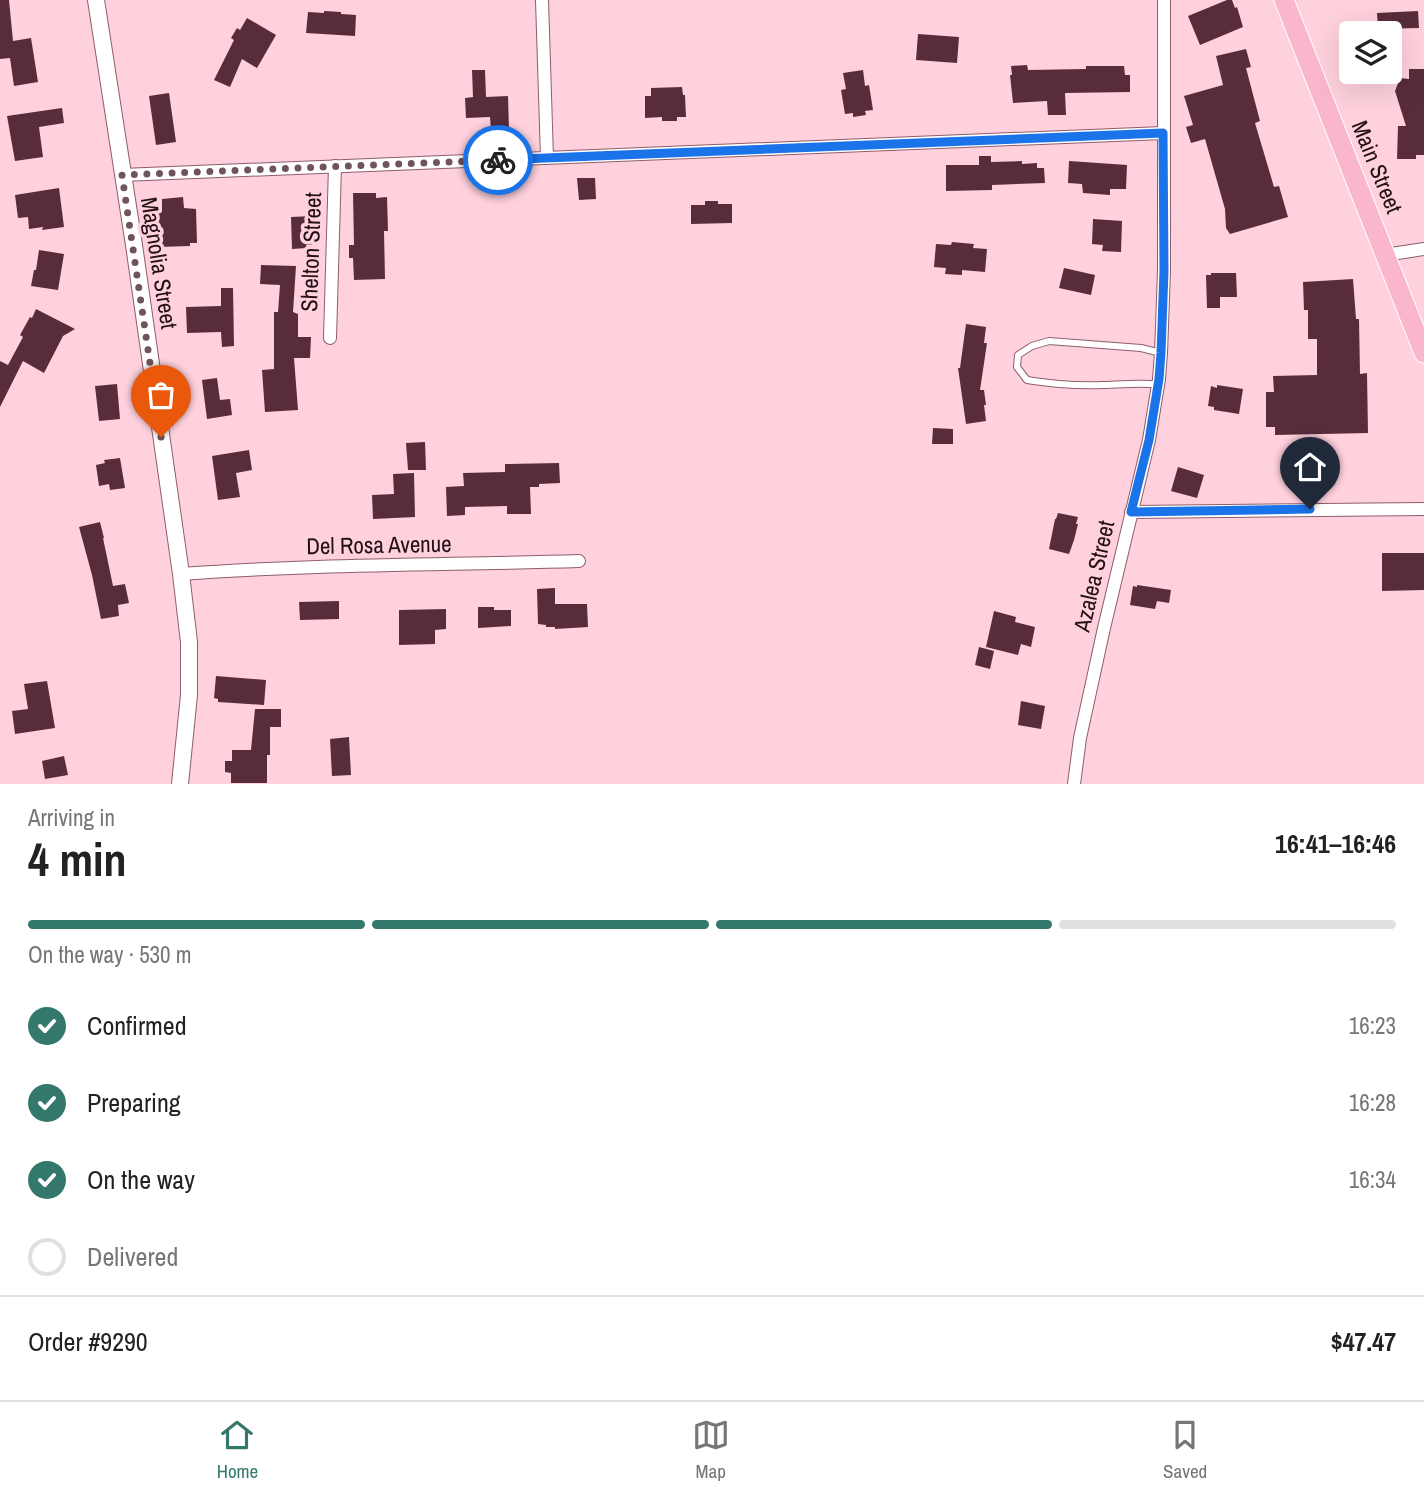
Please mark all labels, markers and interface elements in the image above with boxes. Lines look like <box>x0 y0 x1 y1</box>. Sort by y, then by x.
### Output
map controls <box>1339 21 1402 84</box>
button: layers <box>1339 21 1402 84</box>
street label: Main Street <box>1345 116 1410 218</box>
courier <box>463 125 533 195</box>
icon: bike <box>479 141 517 179</box>
street label: Shelton Street <box>293 192 328 312</box>
street label: Magnolia Street <box>134 195 185 331</box>
pin <box>131 365 191 437</box>
icon: bag <box>142 376 180 414</box>
pin <box>1280 437 1340 509</box>
icon: home <box>1291 448 1329 486</box>
street label: Azalea Street <box>1065 517 1121 636</box>
street label: Del Rosa Avenue <box>306 528 452 561</box>
text: Arriving in <box>28 802 115 833</box>
text: 16:41–16:46 <box>1275 826 1396 861</box>
text: 4 min <box>28 828 127 890</box>
text: On the way · 530 m <box>28 939 192 970</box>
icon: check <box>28 1007 66 1045</box>
text: Confirmed <box>87 1008 187 1043</box>
text: 16:23 <box>1349 1010 1396 1041</box>
icon: check <box>28 1084 66 1122</box>
text: Preparing <box>87 1085 181 1120</box>
text: 16:28 <box>1349 1087 1396 1118</box>
icon: check <box>28 1161 66 1199</box>
text: On the way <box>87 1162 195 1197</box>
text: 16:34 <box>1349 1164 1396 1195</box>
text: Delivered <box>87 1239 178 1274</box>
text: Order #9290 <box>28 1324 148 1359</box>
text: $47.47 <box>1331 1324 1396 1359</box>
tab: Home <box>217 1416 258 1484</box>
tab: Map <box>692 1416 730 1484</box>
tab: Saved <box>1163 1416 1207 1484</box>

